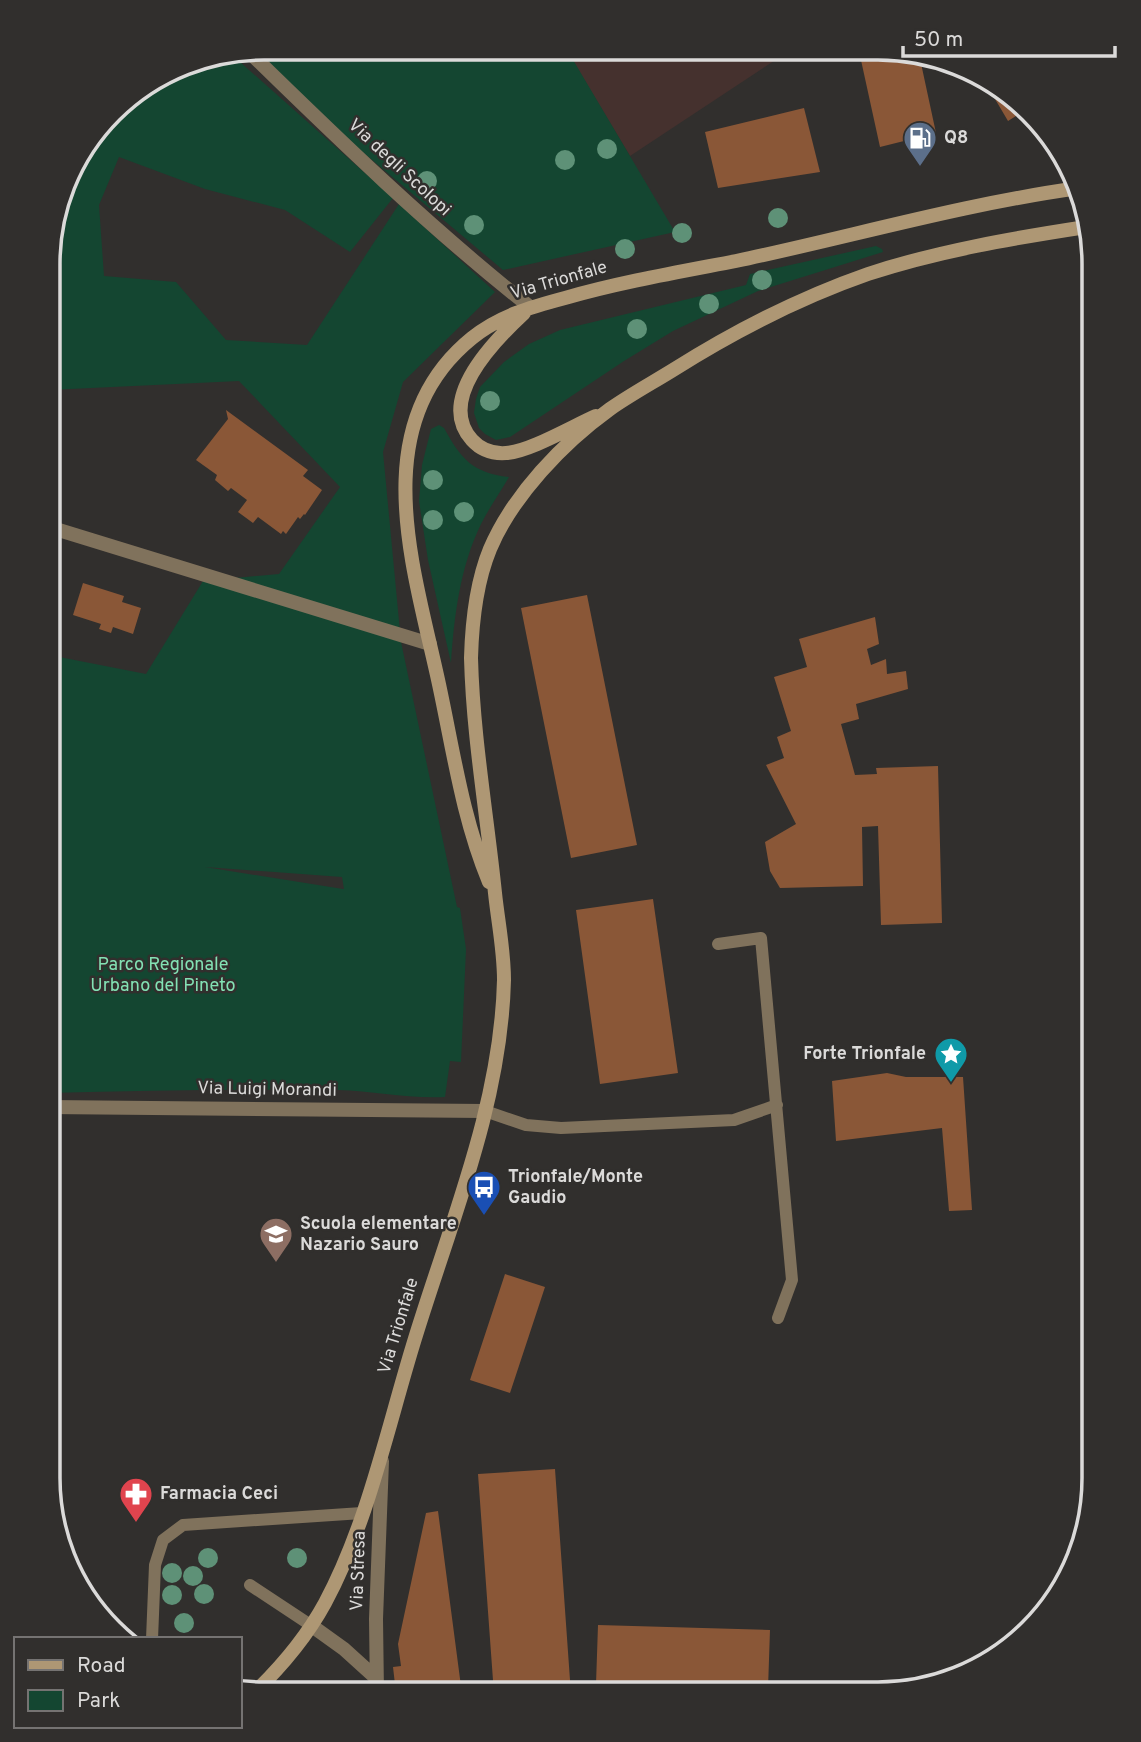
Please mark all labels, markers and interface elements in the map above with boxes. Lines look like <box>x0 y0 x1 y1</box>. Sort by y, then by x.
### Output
scale bar <box>903 14 1115 58</box>
text: 50 m <box>914 27 963 54</box>
street label: Via degli Scolopi <box>343 114 455 222</box>
fuel station icon: Q8 <box>901 119 939 168</box>
place label: Q8 <box>944 127 968 150</box>
street label: Via Trionfale <box>508 256 610 306</box>
park label: Parco Regionale Urbano del Pineto <box>90 954 236 998</box>
place icon: Forte Trionfale <box>932 1035 970 1084</box>
place label: Forte Trionfale <box>803 1043 926 1066</box>
street label: Via Luigi Morandi <box>197 1077 337 1103</box>
place label: Trionfale/Monte Gaudio <box>508 1166 643 1210</box>
bus stop icon: Trionfale/Monte Gaudio <box>465 1168 503 1217</box>
place label: Scuola elementare Nazario Sauro <box>300 1213 457 1257</box>
school or university icon: Scuola elementare Nazario Sauro <box>257 1215 295 1264</box>
street label: Via Trionfale <box>373 1275 425 1377</box>
pharmacy icon: Farmacia Ceci <box>117 1475 155 1524</box>
place label: Farmacia Ceci <box>160 1483 278 1506</box>
street label: Via Stresa <box>346 1530 372 1612</box>
legend <box>14 1637 242 1728</box>
text: Road <box>77 1653 126 1680</box>
text: Park <box>77 1688 120 1715</box>

